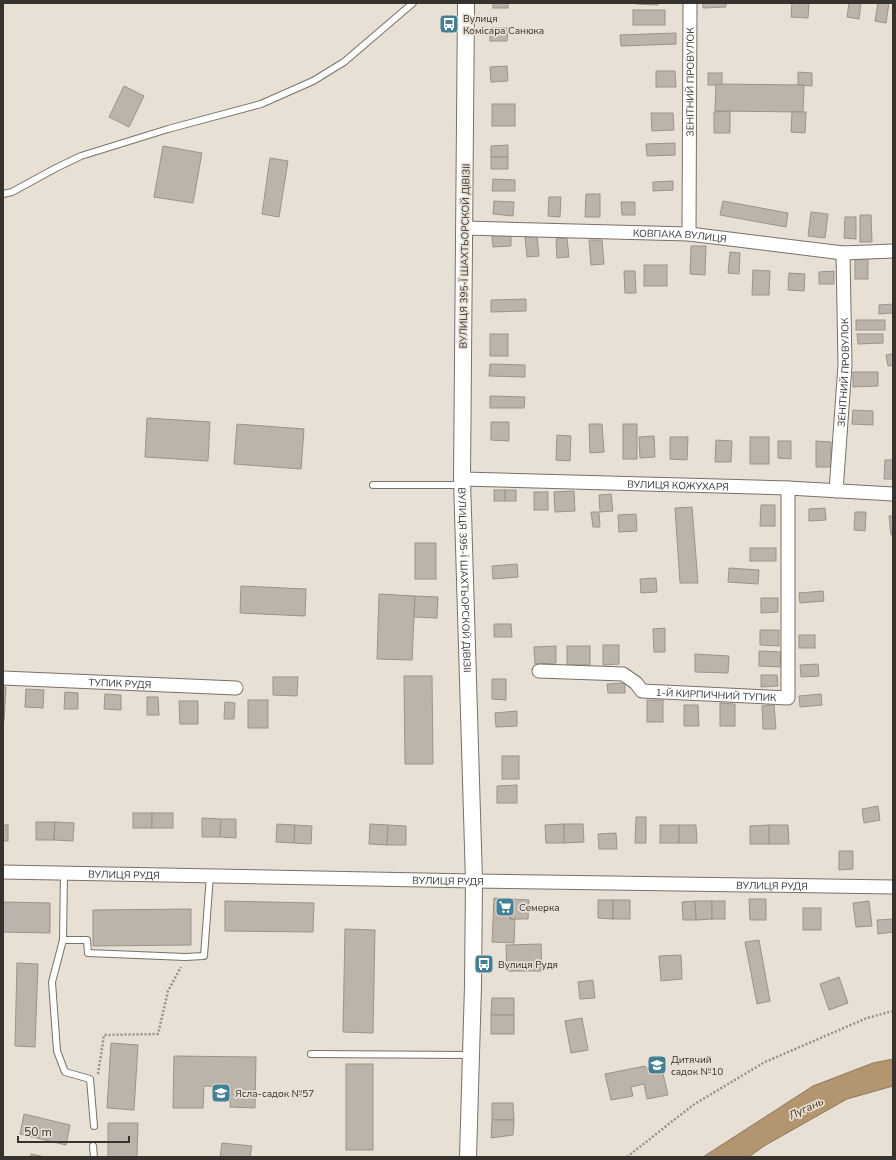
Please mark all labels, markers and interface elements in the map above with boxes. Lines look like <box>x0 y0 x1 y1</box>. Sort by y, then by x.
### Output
place label: Вулиця Комісара Санюка <box>463 12 544 38</box>
bus stop icon: Вулиця Комісара Санюка <box>438 13 460 35</box>
street label: ЗЕНІТНИЙ ПРОВУЛОК <box>683 27 698 137</box>
street label: ВУЛИЦЯ 395-Ї ШАХТЬОРСКОЙ ДІВІЗІІ <box>456 163 474 349</box>
street label: КОВПАКА ВУЛИЦЯ <box>633 226 727 247</box>
street label: ЗЕНІТНИЙ ПРОВУЛОК <box>835 317 853 427</box>
street label: ВУЛИЦЯ КОЖУХАРЯ <box>627 478 729 494</box>
street label: ВУЛИЦЯ 395-Ї ШАХТЬОРСКОЙ ДІВІЗІІ <box>454 487 474 673</box>
street label: ТУПИК РУДЯ <box>88 676 152 692</box>
street label: 1-Й КИРПИЧНИЙ ТУПИК <box>655 686 777 705</box>
street label: ВУЛИЦЯ РУДЯ <box>88 868 160 883</box>
street label: ВУЛИЦЯ РУДЯ <box>412 874 484 889</box>
street label: ВУЛИЦЯ РУДЯ <box>736 879 808 894</box>
supermarket icon: Семерка <box>494 896 516 918</box>
place label: Семерка <box>519 901 560 915</box>
bus stop icon: Вулиця Рудя <box>473 953 495 975</box>
place label: Вулиця Рудя <box>498 958 558 972</box>
place label: Дитячий садок №10 <box>671 1053 723 1079</box>
school or university icon: Дитячий садок №10 <box>646 1054 668 1076</box>
school or university icon: Ясла-садок №57 <box>210 1082 232 1104</box>
place label: Ясла-садок №57 <box>235 1087 314 1101</box>
water label: Лугань <box>785 1094 826 1123</box>
scale bar <box>18 1118 129 1144</box>
text: 50 m <box>24 1124 52 1140</box>

